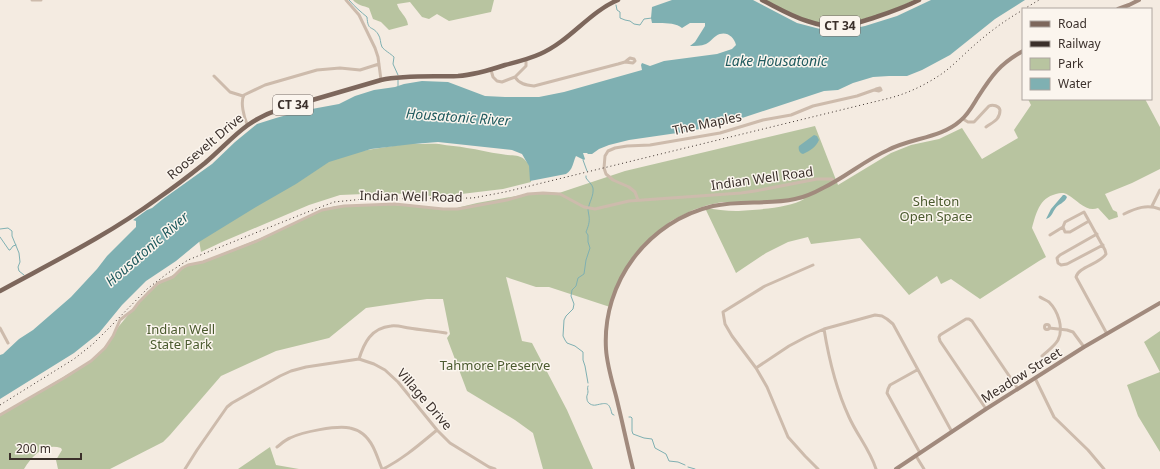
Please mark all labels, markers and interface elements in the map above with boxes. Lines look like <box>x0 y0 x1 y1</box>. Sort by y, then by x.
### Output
legend <box>1022 8 1152 100</box>
text: Road <box>1058 15 1087 32</box>
road number: CT 34 <box>820 16 860 36</box>
text: Railway <box>1058 35 1102 52</box>
water label: Lake Housatonic <box>725 51 828 70</box>
text: Park <box>1058 55 1084 72</box>
text: Water <box>1058 75 1092 92</box>
road number: CT 34 <box>273 95 313 115</box>
water label: Housatonic River <box>405 103 511 130</box>
street label: The Maples <box>671 107 743 139</box>
street label: Roosevelt Drive <box>163 109 247 183</box>
street label: Indian Well Road <box>710 162 814 194</box>
street label: Indian Well Road <box>359 186 463 206</box>
park label: Shelton Open Space <box>900 192 972 225</box>
water label: Housatonic River <box>101 207 193 290</box>
park label: Indian Well State Park <box>147 320 215 353</box>
street label: Meadow Street <box>977 343 1065 407</box>
park label: Tahmore Preserve <box>440 356 550 374</box>
street label: Village Drive <box>393 364 457 434</box>
scale bar <box>10 435 81 461</box>
text: 200 m <box>16 440 51 457</box>

